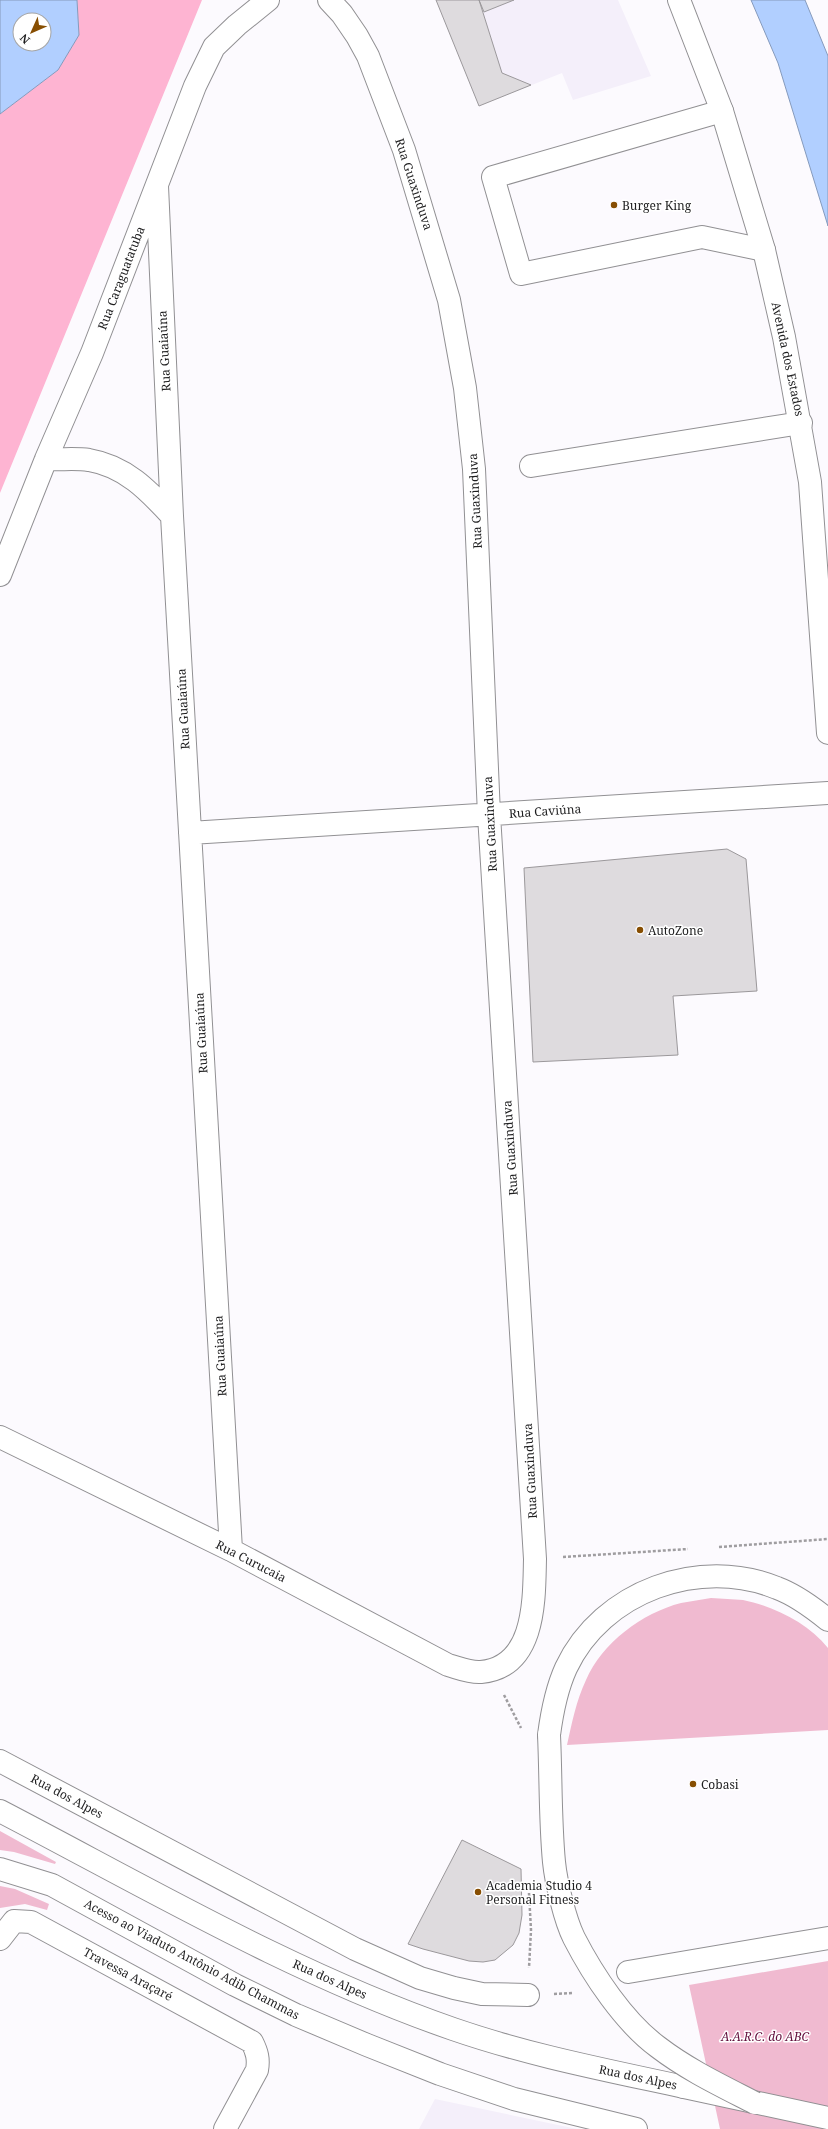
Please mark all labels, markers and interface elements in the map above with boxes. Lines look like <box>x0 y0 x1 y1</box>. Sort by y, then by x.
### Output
north arrow <box>12 12 52 52</box>
text: N <box>16 31 33 48</box>
street label: Rua Guaxinduva <box>391 136 437 232</box>
place label: Burger King <box>622 197 692 214</box>
marker: Burger King <box>609 200 619 210</box>
street label: Rua Caraguatatuba <box>93 224 149 332</box>
street label: Avenida dos Estados <box>768 300 808 418</box>
street label: Rua Guaiaúna <box>153 310 175 392</box>
street label: Rua Guaxinduva <box>464 453 486 549</box>
street label: Rua Guaiaúna <box>172 668 194 750</box>
street label: Rua Guaxinduva <box>479 776 501 872</box>
street label: Rua Caviúna <box>508 800 582 822</box>
place label: AutoZone <box>648 922 703 939</box>
marker: AutoZone <box>635 925 645 935</box>
street label: Rua Guaiaúna <box>190 992 212 1074</box>
street label: Rua Guaxinduva <box>498 1100 522 1196</box>
street label: Rua Guaiaúna <box>209 1315 231 1397</box>
street label: Rua Guaxinduva <box>519 1423 541 1519</box>
street label: Rua Curucaia <box>213 1536 289 1586</box>
street label: Rua dos Alpes <box>28 1770 106 1822</box>
place label: Cobasi <box>701 1776 739 1793</box>
marker: Cobasi <box>688 1779 698 1789</box>
place label: Academia Studio 4 Personal Fitness <box>486 1877 592 1908</box>
marker: Academia Studio 4 Personal Fitness <box>473 1887 483 1897</box>
street label: Acesso ao Viaduto Antônio Adib Chammas <box>81 1895 303 2023</box>
street label: Travessa Araçaré <box>80 1943 176 2005</box>
street label: Rua dos Alpes <box>290 1955 370 2003</box>
park label: A.A.R.C. do ABC <box>720 2028 810 2045</box>
street label: Rua dos Alpes <box>597 2060 679 2094</box>

